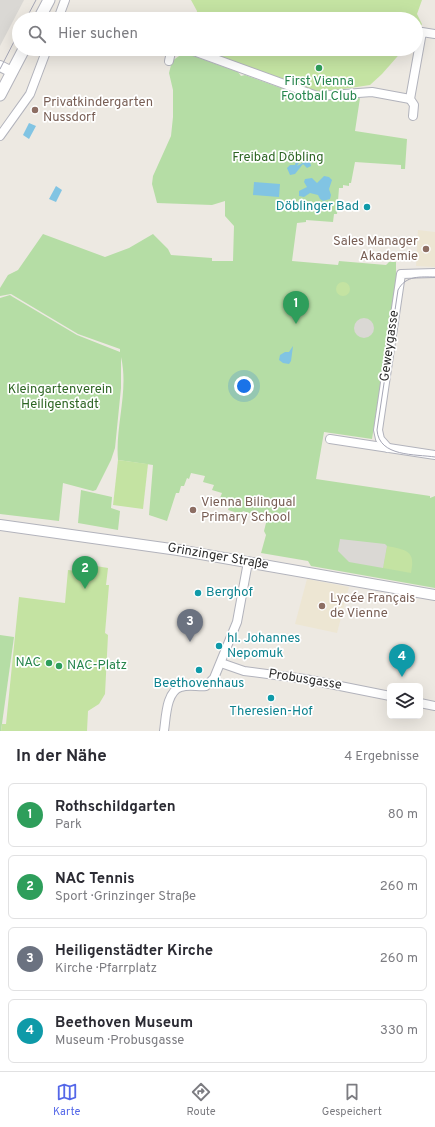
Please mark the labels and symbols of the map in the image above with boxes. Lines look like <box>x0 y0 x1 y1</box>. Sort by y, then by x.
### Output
marker: First Vienna Football Club <box>314 63 324 73</box>
place label: First Vienna Football Club <box>281 74 357 105</box>
place label: Privatkindergarten Nussdorf <box>43 95 153 126</box>
marker: Privatkindergarten Nussdorf <box>30 105 40 115</box>
park label: Freibad Döbling <box>232 150 324 166</box>
place label: Döblinger Bad <box>276 199 359 215</box>
marker: Döblinger Bad <box>362 202 372 212</box>
place label: Sales Manager Akademie <box>333 234 418 265</box>
marker: Sales Manager Akademie <box>421 244 431 254</box>
pin: 1 <box>283 291 309 324</box>
street label: Geweygasse <box>377 309 403 383</box>
your location <box>234 376 254 396</box>
park label: Kleingartenverein Heiligenstadt <box>8 382 112 413</box>
place label: Vienna Bilingual Primary School <box>201 495 296 526</box>
marker: Vienna Bilingual Primary School <box>188 505 198 515</box>
street label: Grinzinger Straße <box>166 540 270 574</box>
pin: 2 <box>72 556 98 589</box>
place label: Berghof <box>206 585 253 601</box>
marker: Berghof <box>193 588 203 598</box>
place label: Lycée Français de Vienne <box>330 591 415 622</box>
marker: Lycée Français de Vienne <box>317 601 327 611</box>
pin: 3 <box>177 609 203 642</box>
place label: hl. Johannes Nepomuk <box>227 631 300 662</box>
marker: hl. Johannes Nepomuk <box>214 641 224 651</box>
pin: 4 <box>389 644 415 677</box>
place label: NAC <box>15 655 41 671</box>
marker: NAC <box>44 658 54 668</box>
place label: NAC-Platz <box>67 658 127 674</box>
marker: NAC-Platz <box>54 661 64 671</box>
marker: Beethovenhaus <box>194 665 204 675</box>
street label: Probusgasse <box>267 666 343 694</box>
place label: Beethovenhaus <box>154 676 244 692</box>
marker: Theresien-Hof <box>266 693 276 703</box>
place label: Theresien-Hof <box>229 704 313 720</box>

